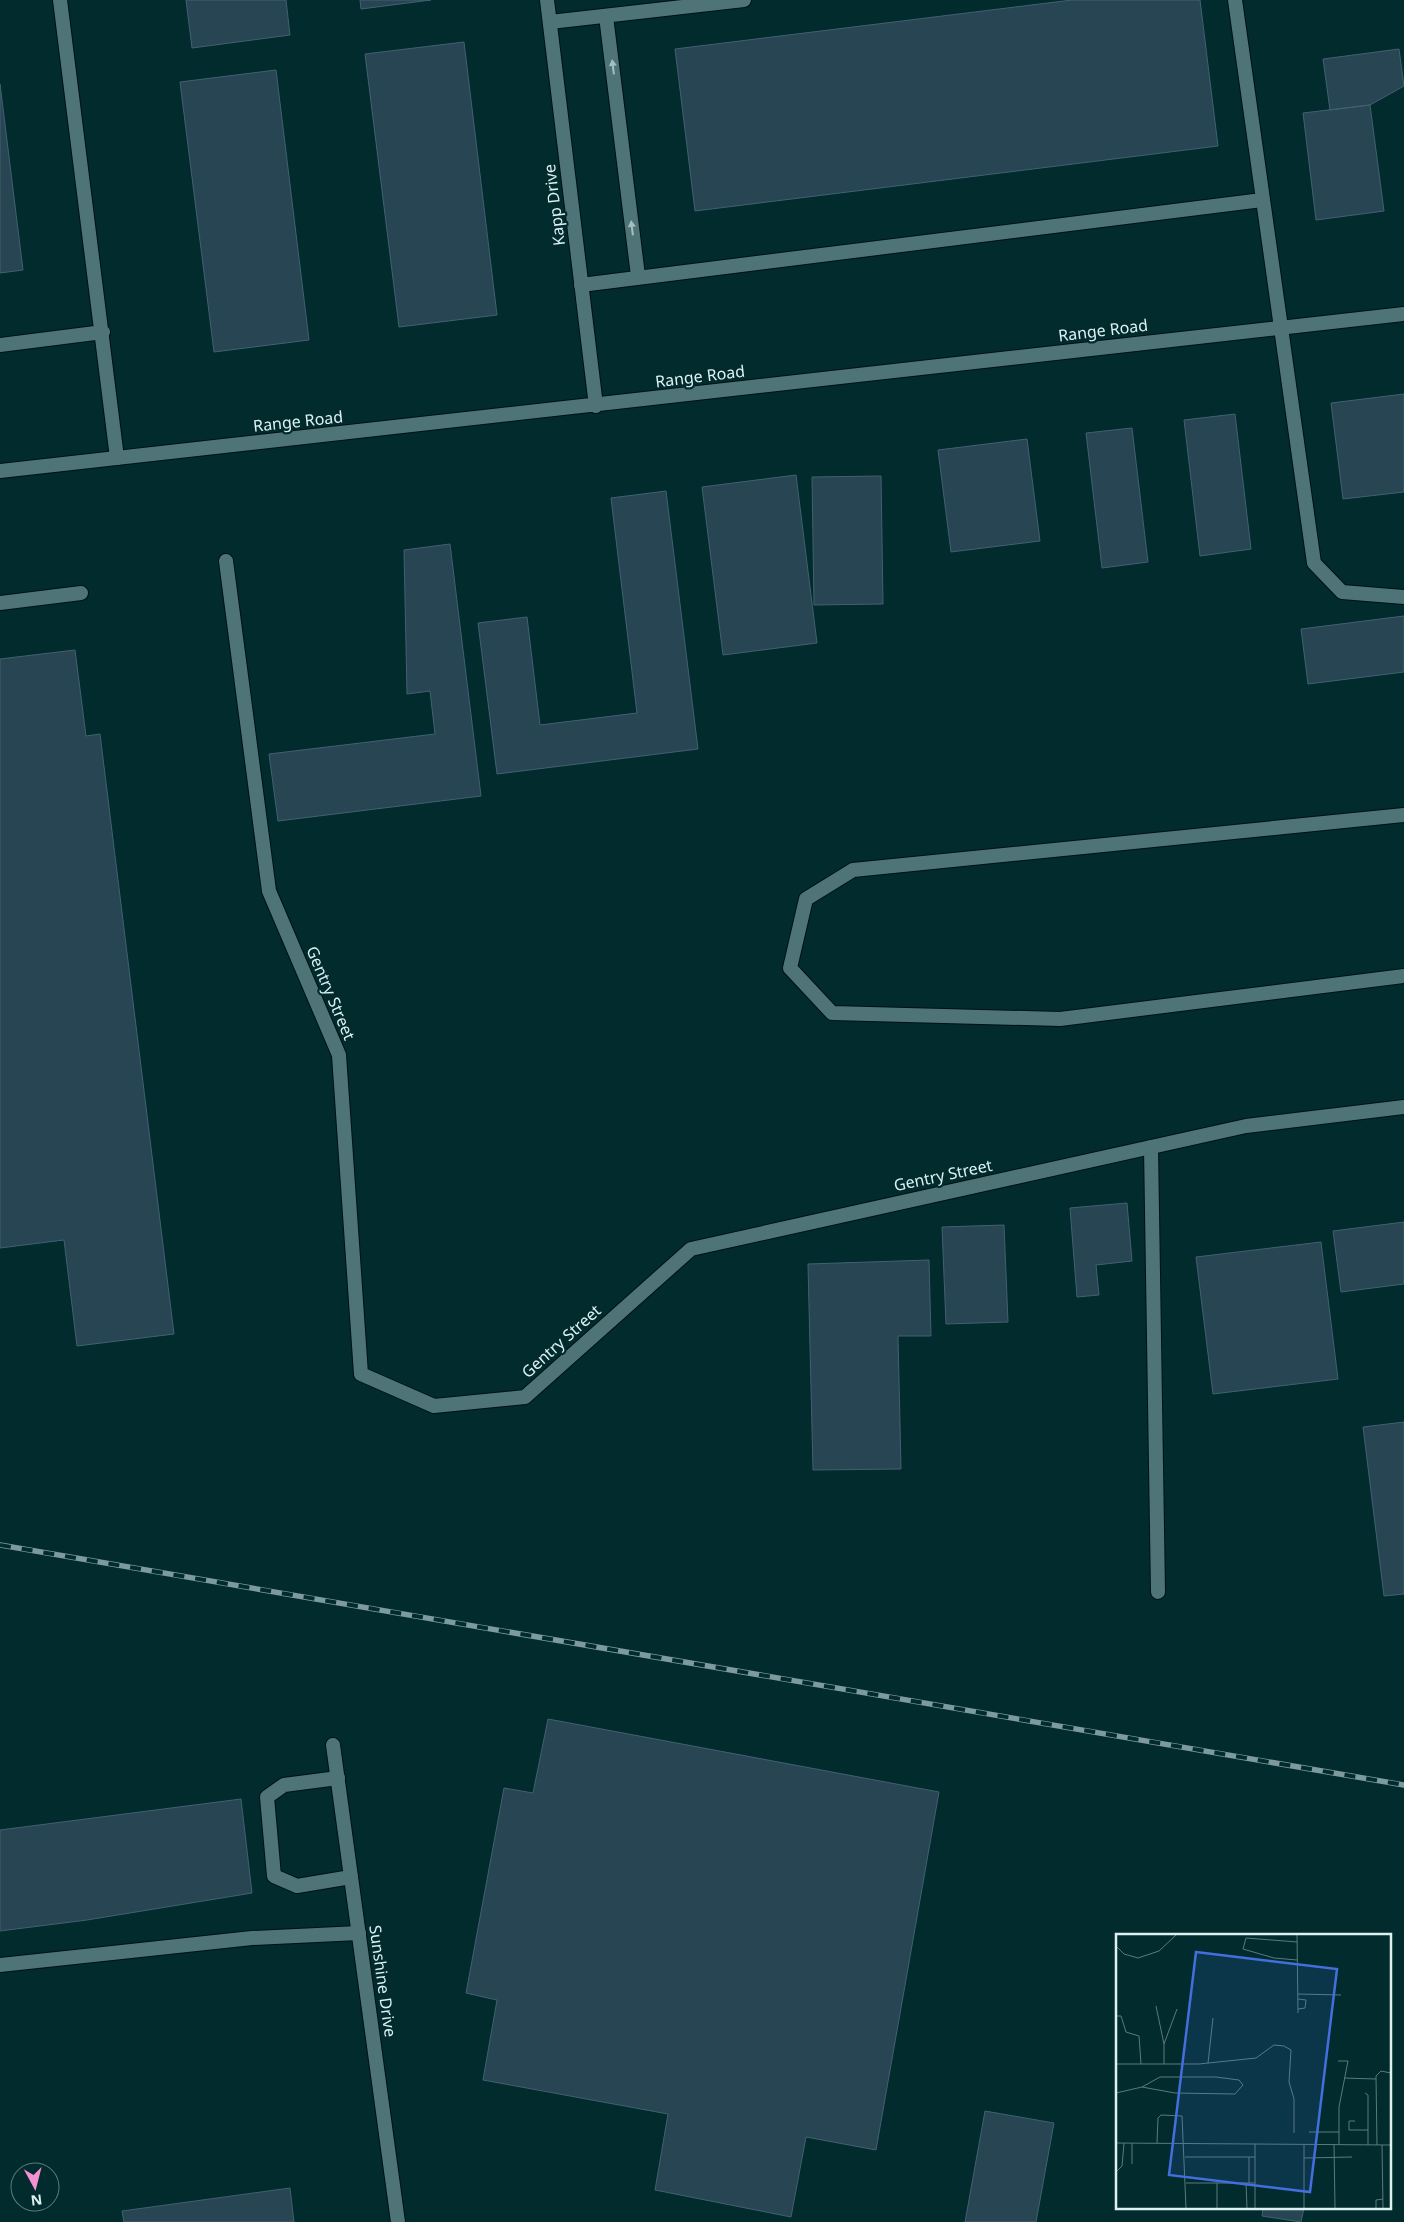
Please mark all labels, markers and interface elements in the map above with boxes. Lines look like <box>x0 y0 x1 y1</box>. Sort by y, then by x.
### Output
one-way arrow <box>609 58 617 74</box>
street label: Kapp Drive <box>538 163 570 247</box>
one-way arrow <box>628 220 636 236</box>
street label: Range Road <box>1057 314 1149 346</box>
street label: Range Road <box>654 360 746 392</box>
street label: Range Road <box>252 405 344 437</box>
street label: Gentry Street <box>301 943 361 1043</box>
street label: Gentry Street <box>892 1154 994 1196</box>
street label: Gentry Street <box>517 1299 606 1383</box>
street label: Sunshine Drive <box>364 1924 402 2038</box>
inset map <box>1116 1934 1392 2210</box>
north arrow <box>10 2162 60 2212</box>
text: N <box>30 2190 43 2211</box>

